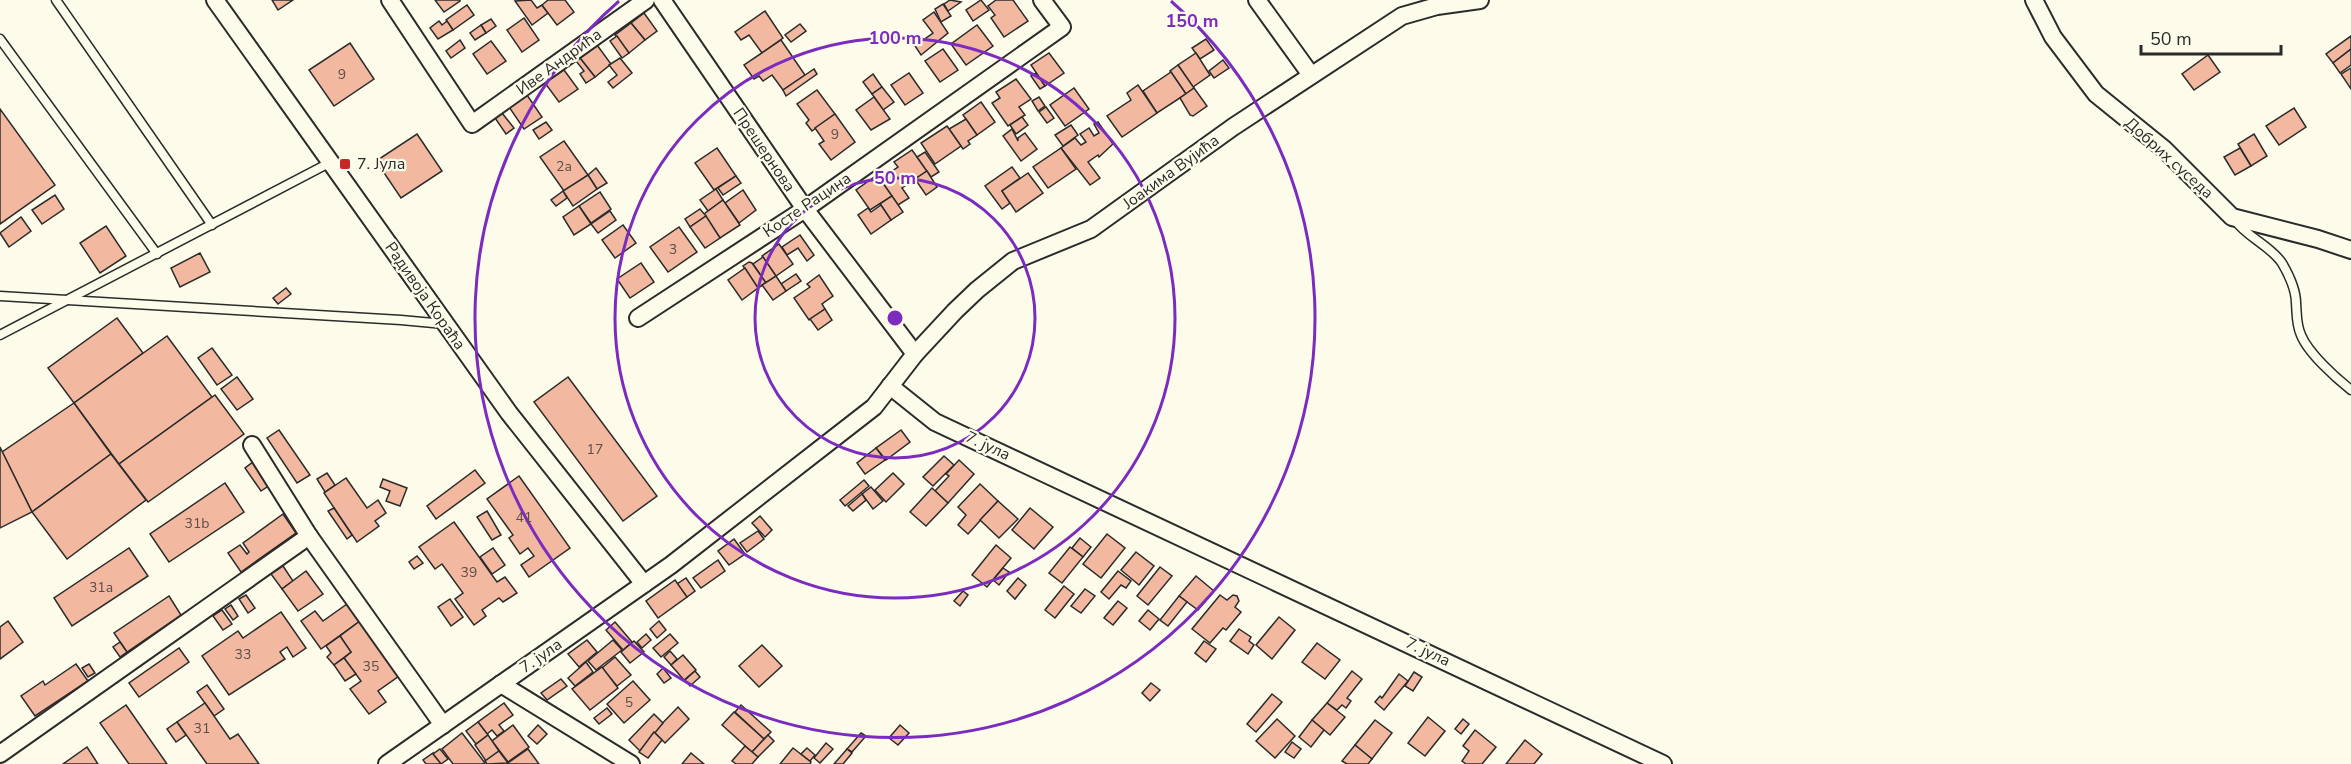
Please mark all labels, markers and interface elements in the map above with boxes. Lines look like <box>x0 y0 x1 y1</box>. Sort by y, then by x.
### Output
text: 150 m <box>1165 9 1219 33</box>
scale bar <box>2141 18 2280 56</box>
street label: Иве Андрића <box>512 24 606 100</box>
text: 100 m <box>868 26 922 50</box>
text: 50 m <box>2150 27 2192 51</box>
house number: 9 <box>338 65 346 84</box>
street label: Прешернова <box>728 104 800 196</box>
street label: Добрих суседа <box>2120 112 2218 204</box>
house number: 9 <box>831 125 839 144</box>
street label: Јоакима Вујића <box>1118 130 1224 215</box>
place label: 7. Јула <box>357 153 405 175</box>
marker: 7. Јула <box>338 157 352 171</box>
house number: 2a <box>556 157 572 176</box>
text: 50 m <box>874 166 916 190</box>
street label: Косте Рацина <box>759 167 855 243</box>
street label: Радивоја Кораћа <box>380 238 470 354</box>
house number: 3 <box>669 240 677 259</box>
centre of rings <box>885 308 905 328</box>
street label: 7. јула <box>962 426 1014 466</box>
house number: 17 <box>587 440 603 459</box>
house number: 41 <box>516 508 532 527</box>
house number: 31b <box>185 514 209 533</box>
house number: 39 <box>461 563 477 582</box>
house number: 31a <box>89 578 113 597</box>
street label: 7. јула <box>1402 632 1454 672</box>
street label: 7. јула <box>515 634 567 678</box>
house number: 33 <box>235 645 251 664</box>
house number: 35 <box>363 657 379 676</box>
house number: 5 <box>625 693 633 712</box>
house number: 31 <box>194 719 210 738</box>

